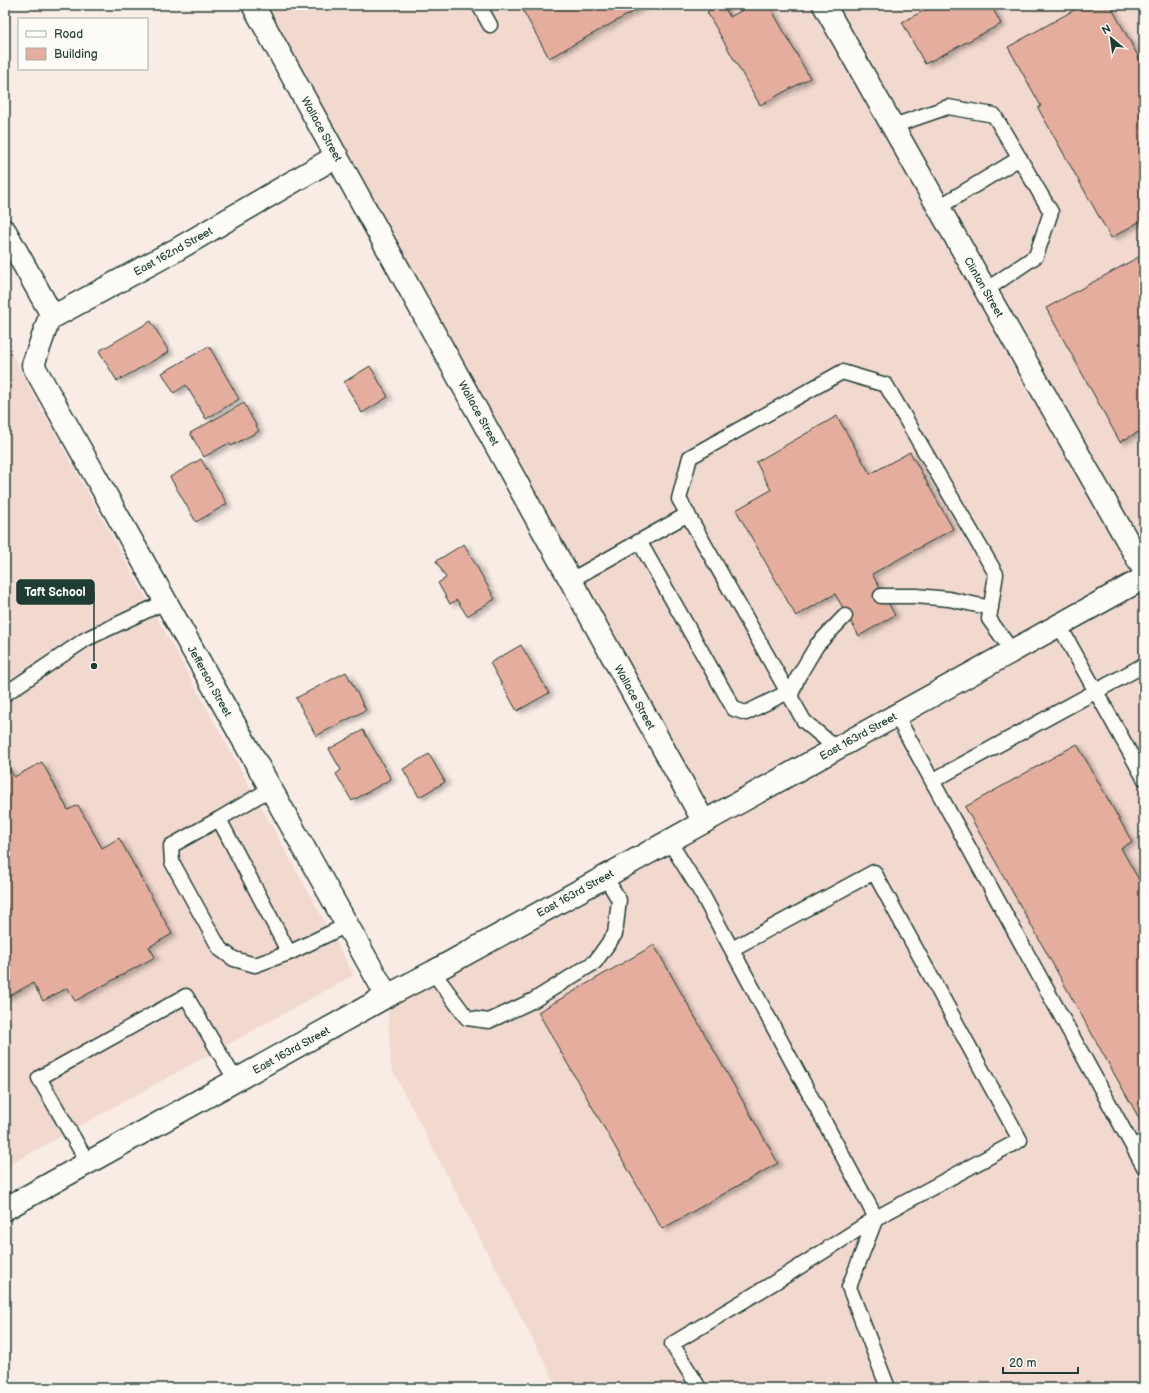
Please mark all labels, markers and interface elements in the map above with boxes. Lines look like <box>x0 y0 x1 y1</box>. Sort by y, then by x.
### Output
legend <box>18 18 148 70</box>
north arrow <box>1091 18 1131 58</box>
text: N <box>1100 22 1113 37</box>
text: Road <box>54 27 83 42</box>
text: Building <box>54 47 98 62</box>
street label: Wallace Street <box>298 95 345 164</box>
street label: East 162nd Street <box>132 224 216 279</box>
street label: Clinton Street <box>961 255 1006 320</box>
street label: Wallace Street <box>455 379 502 448</box>
callout: Taft School <box>17 580 94 604</box>
text: Taft School <box>24 585 86 600</box>
street label: Jefferson Street <box>185 644 235 719</box>
street label: Wallace Street <box>611 663 658 732</box>
street label: East 163rd Street <box>817 710 900 763</box>
street label: East 163rd Street <box>534 867 617 920</box>
street label: East 163rd Street <box>250 1024 333 1077</box>
scale bar <box>1003 1349 1078 1375</box>
text: 20 m <box>1009 1356 1036 1371</box>

